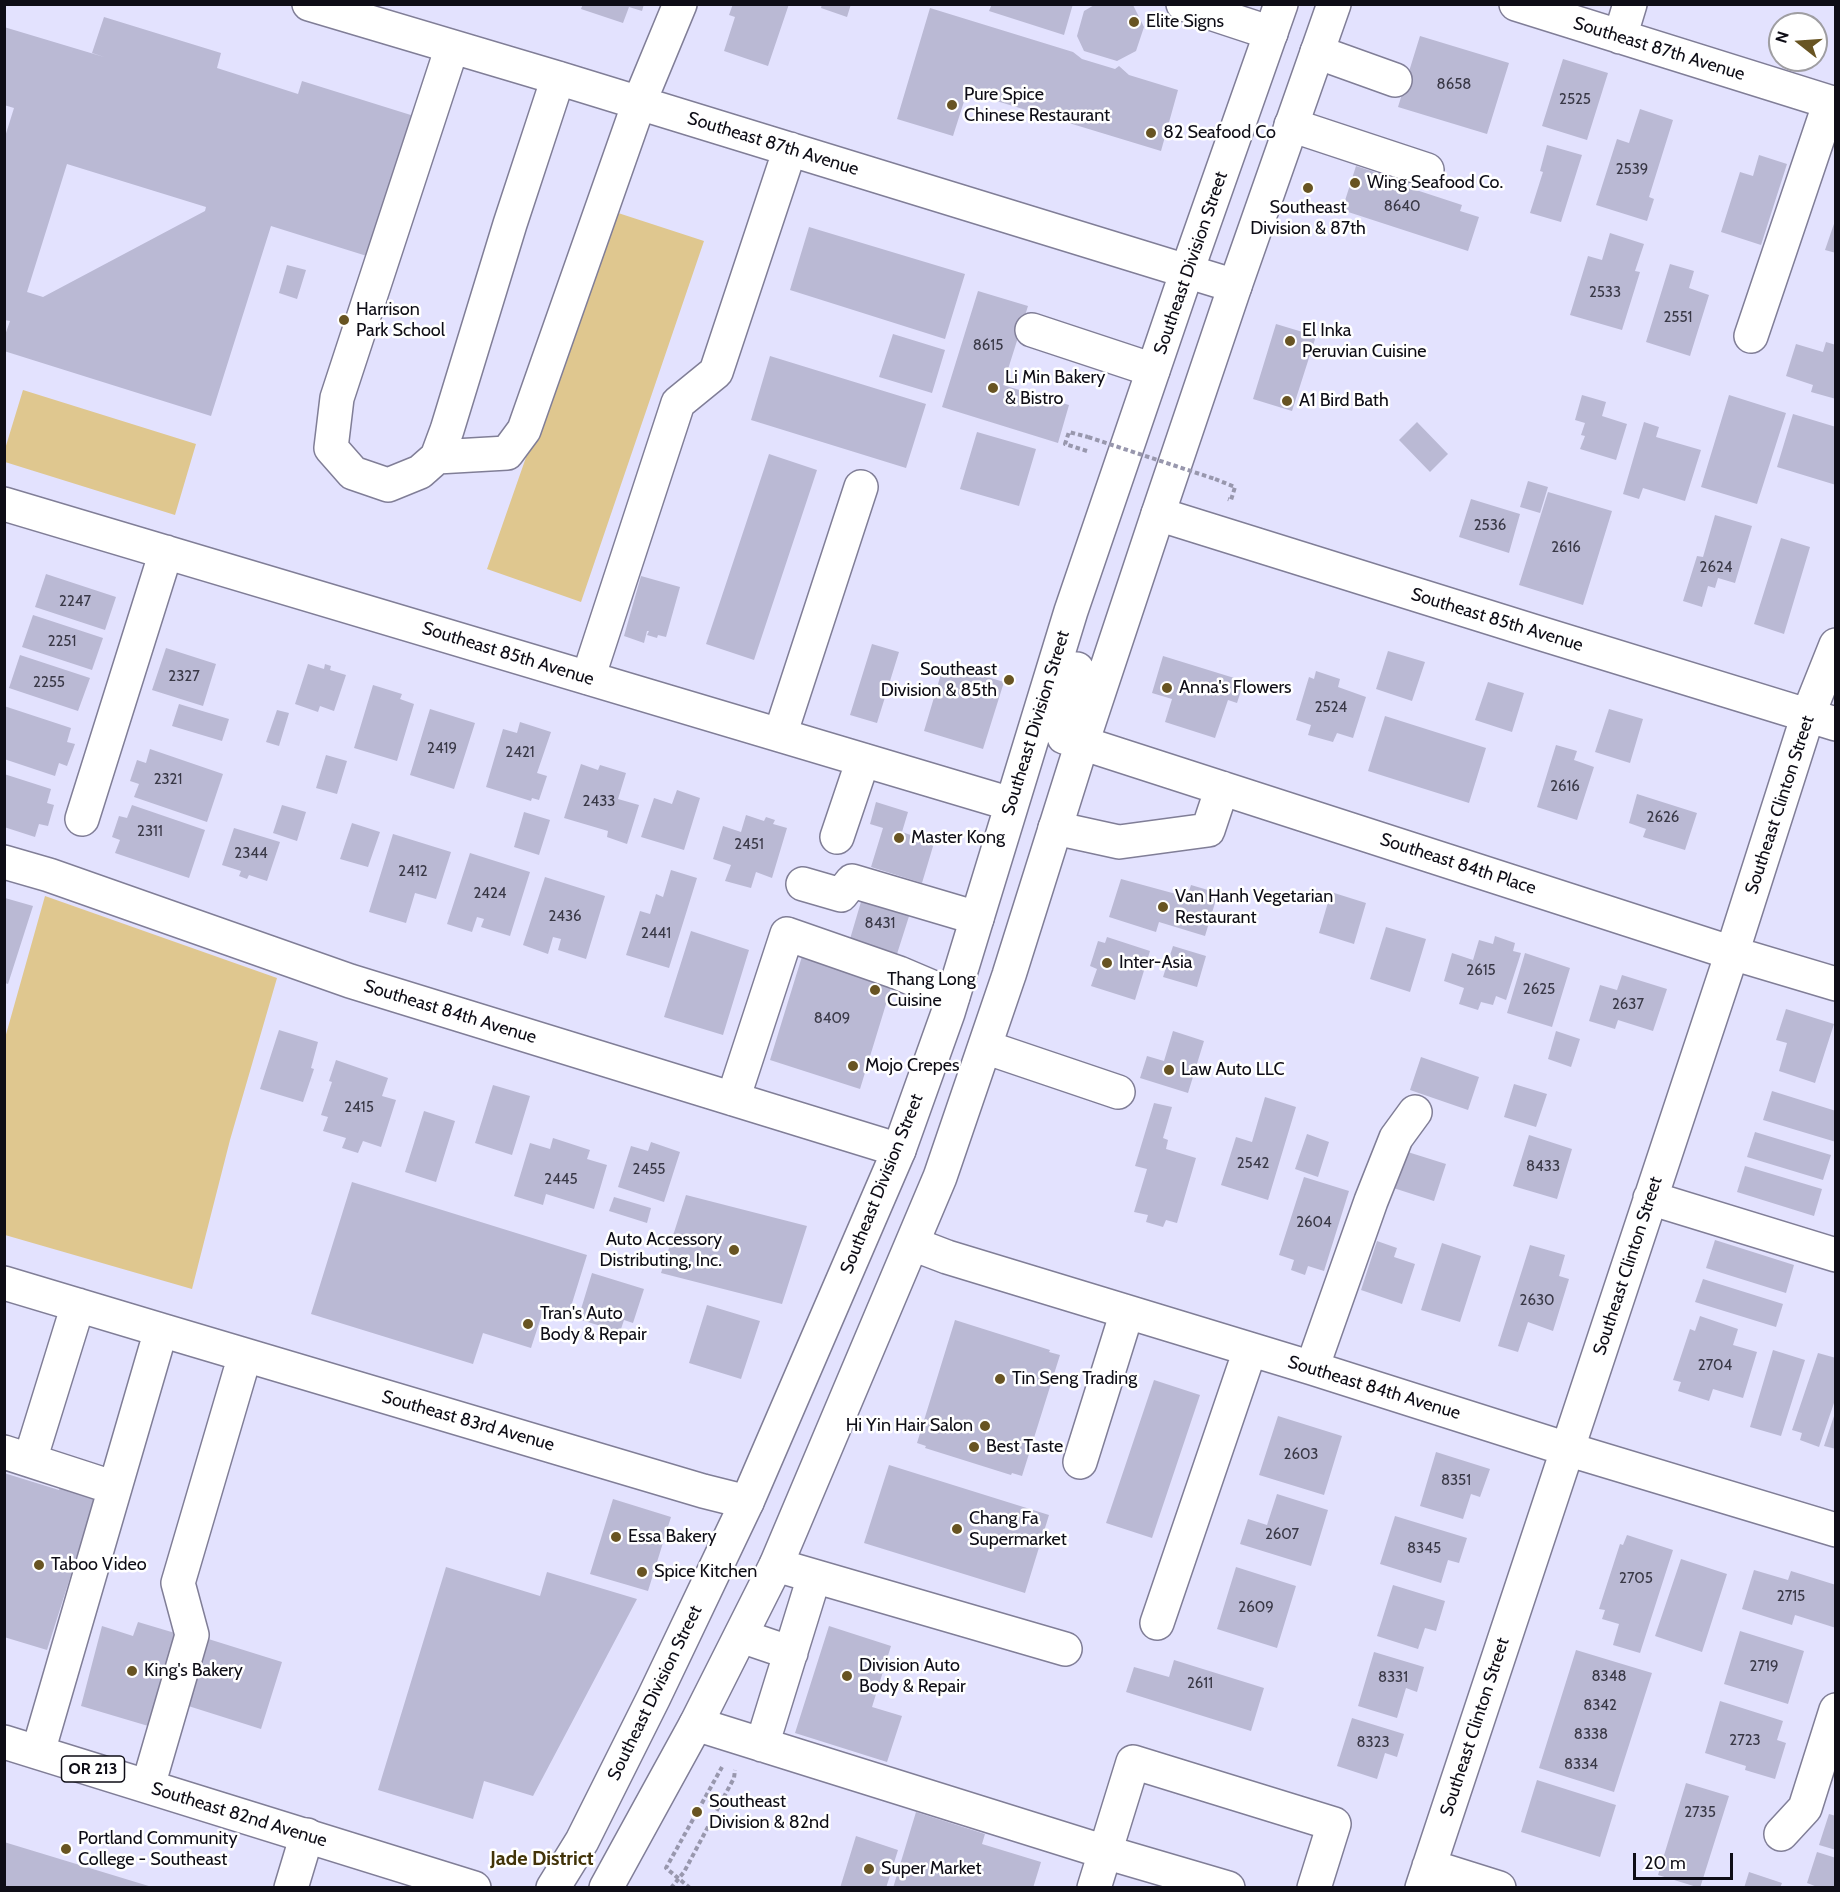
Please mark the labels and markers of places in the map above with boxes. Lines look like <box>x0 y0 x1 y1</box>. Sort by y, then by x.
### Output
place label: Elite Signs <box>1146 11 1224 33</box>
marker: Elite Signs <box>1127 15 1141 29</box>
place label: Pure Spice Chinese Restaurant <box>964 84 1110 127</box>
marker: Pure Spice Chinese Restaurant <box>945 98 959 112</box>
place label: 82 Seafood Co <box>1163 122 1276 144</box>
marker: 82 Seafood Co <box>1144 126 1158 140</box>
place label: Wing Seafood Co. <box>1367 172 1503 194</box>
marker: Wing Seafood Co. <box>1348 176 1362 190</box>
marker: Southeast Division & 87th <box>1301 181 1315 195</box>
place label: Southeast Division & 87th <box>1250 197 1366 240</box>
place label: Harrison Park School <box>356 299 445 342</box>
marker: Harrison Park School <box>337 313 351 327</box>
place label: El Inka Peruvian Cuisine <box>1302 320 1426 362</box>
marker: El Inka Peruvian Cuisine <box>1283 334 1297 348</box>
place label: Li Min Bakery & Bistro <box>1005 367 1105 410</box>
marker: Li Min Bakery & Bistro <box>986 381 1000 395</box>
place label: A1 Bird Bath <box>1299 390 1389 412</box>
marker: A1 Bird Bath <box>1280 394 1294 408</box>
place label: Southeast Division & 85th <box>881 659 997 702</box>
marker: Southeast Division & 85th <box>1002 673 1016 687</box>
place label: Anna's Flowers <box>1179 677 1292 699</box>
marker: Anna's Flowers <box>1160 681 1174 695</box>
place label: Master Kong <box>911 827 1005 849</box>
marker: Master Kong <box>892 831 906 845</box>
place label: Van Hanh Vegetarian Restaurant <box>1175 886 1333 928</box>
marker: Van Hanh Vegetarian Restaurant <box>1156 900 1170 914</box>
place label: Inter-Asia <box>1119 952 1192 974</box>
marker: Inter-Asia <box>1100 956 1114 970</box>
place label: Thang Long Cuisine <box>887 969 976 1012</box>
marker: Thang Long Cuisine <box>868 983 882 997</box>
place label: Mojo Crepes <box>865 1055 959 1077</box>
marker: Mojo Crepes <box>846 1059 860 1073</box>
place label: Law Auto LLC <box>1181 1059 1284 1081</box>
marker: Law Auto LLC <box>1162 1063 1176 1077</box>
place label: Auto Accessory Distributing, Inc. <box>600 1229 722 1272</box>
marker: Auto Accessory Distributing, Inc. <box>727 1243 741 1257</box>
place label: Tran's Auto Body & Repair <box>540 1303 647 1346</box>
marker: Tran's Auto Body & Repair <box>521 1317 535 1331</box>
place label: Tin Seng Trading <box>1012 1368 1137 1390</box>
marker: Tin Seng Trading <box>993 1372 1007 1386</box>
place label: Hi Yin Hair Salon <box>846 1415 973 1437</box>
marker: Hi Yin Hair Salon <box>978 1419 992 1433</box>
place label: Best Taste <box>986 1436 1063 1458</box>
marker: Best Taste <box>967 1440 981 1454</box>
place label: Chang Fa Supermarket <box>969 1508 1067 1550</box>
marker: Chang Fa Supermarket <box>950 1522 964 1536</box>
place label: Essa Bakery <box>628 1526 717 1548</box>
marker: Essa Bakery <box>609 1530 623 1544</box>
place label: Taboo Video <box>51 1554 147 1576</box>
marker: Taboo Video <box>32 1558 46 1572</box>
place label: Spice Kitchen <box>654 1561 757 1583</box>
marker: Spice Kitchen <box>635 1565 649 1579</box>
place label: Division Auto Body & Repair <box>859 1655 966 1698</box>
place label: King's Bakery <box>144 1660 243 1682</box>
marker: King's Bakery <box>125 1664 139 1678</box>
marker: Division Auto Body & Repair <box>840 1669 854 1683</box>
place label: Southeast Division & 82nd <box>709 1791 829 1834</box>
marker: Southeast Division & 82nd <box>690 1805 704 1819</box>
place label: Portland Community College - Southeast <box>78 1828 237 1870</box>
marker: Portland Community College - Southeast <box>59 1842 73 1856</box>
place label: Super Market <box>881 1858 982 1880</box>
marker: Super Market <box>862 1862 876 1876</box>

